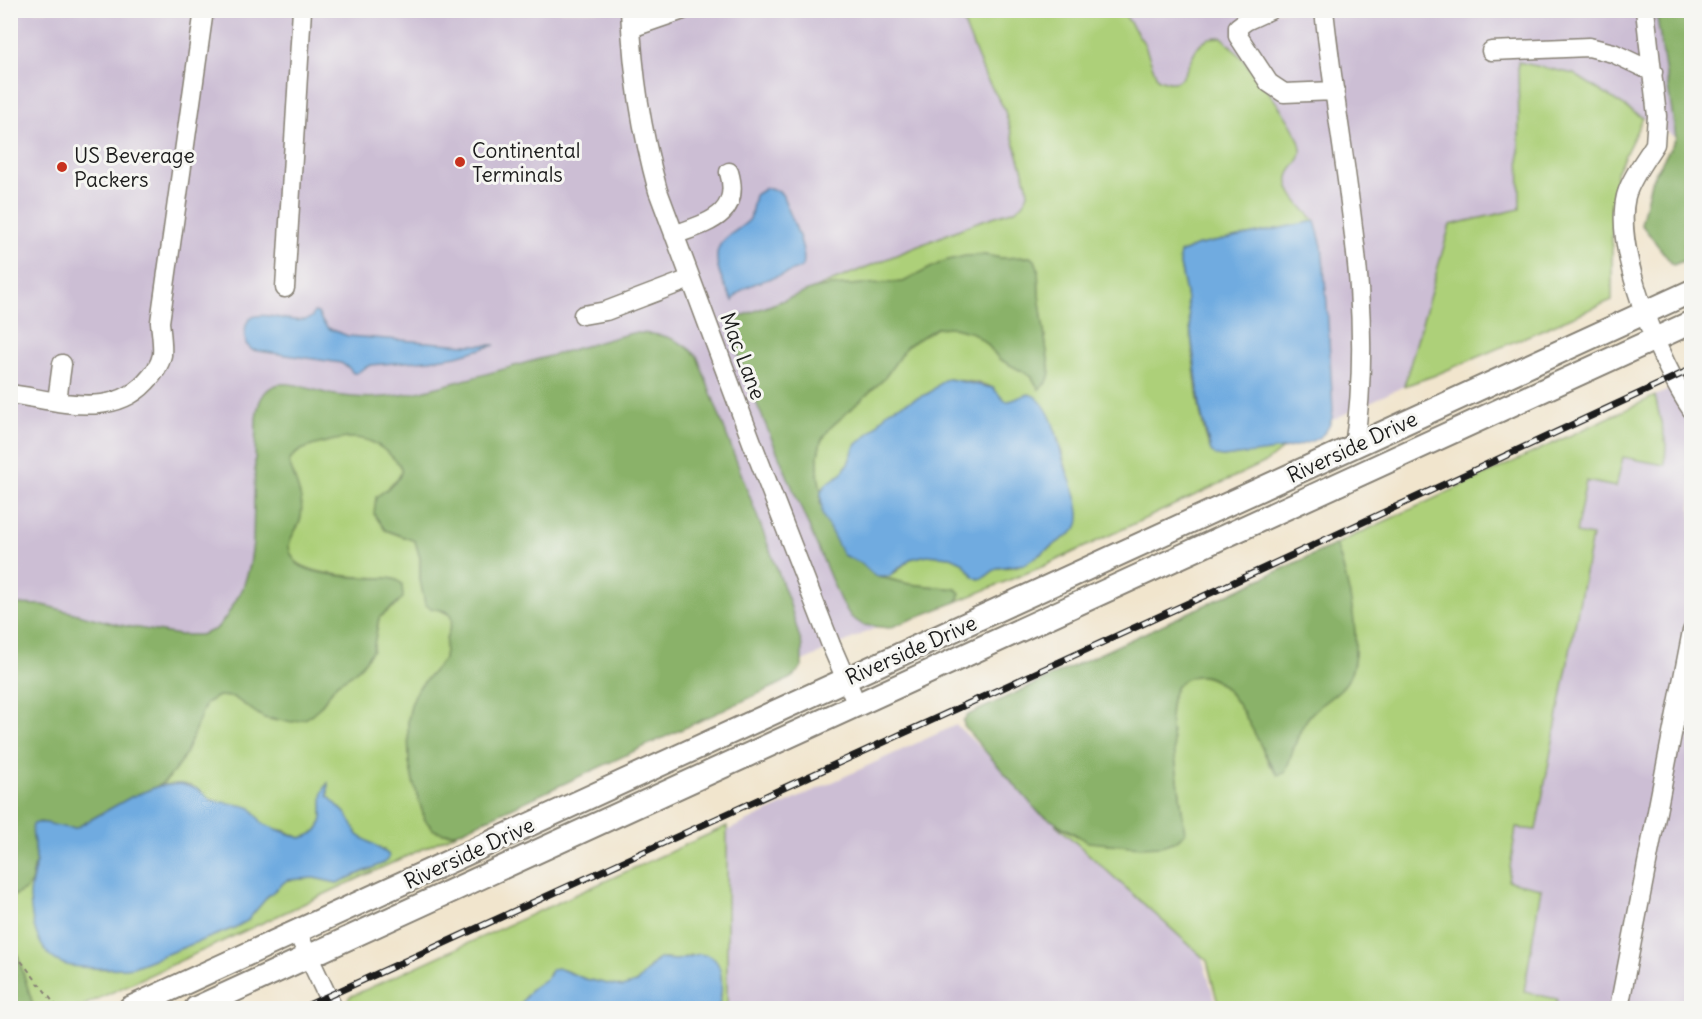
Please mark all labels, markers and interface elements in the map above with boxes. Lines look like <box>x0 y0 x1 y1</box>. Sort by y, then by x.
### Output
place label: Continental Terminals <box>472 137 580 188</box>
place label: US Beverage Packers <box>74 142 195 193</box>
marker: Continental Terminals <box>453 155 467 169</box>
marker: US Beverage Packers <box>55 160 69 174</box>
street label: Mac Lane <box>714 309 772 403</box>
street label: Riverside Drive <box>1283 405 1421 489</box>
street label: Riverside Drive <box>841 609 981 691</box>
street label: Riverside Drive <box>400 811 538 895</box>

